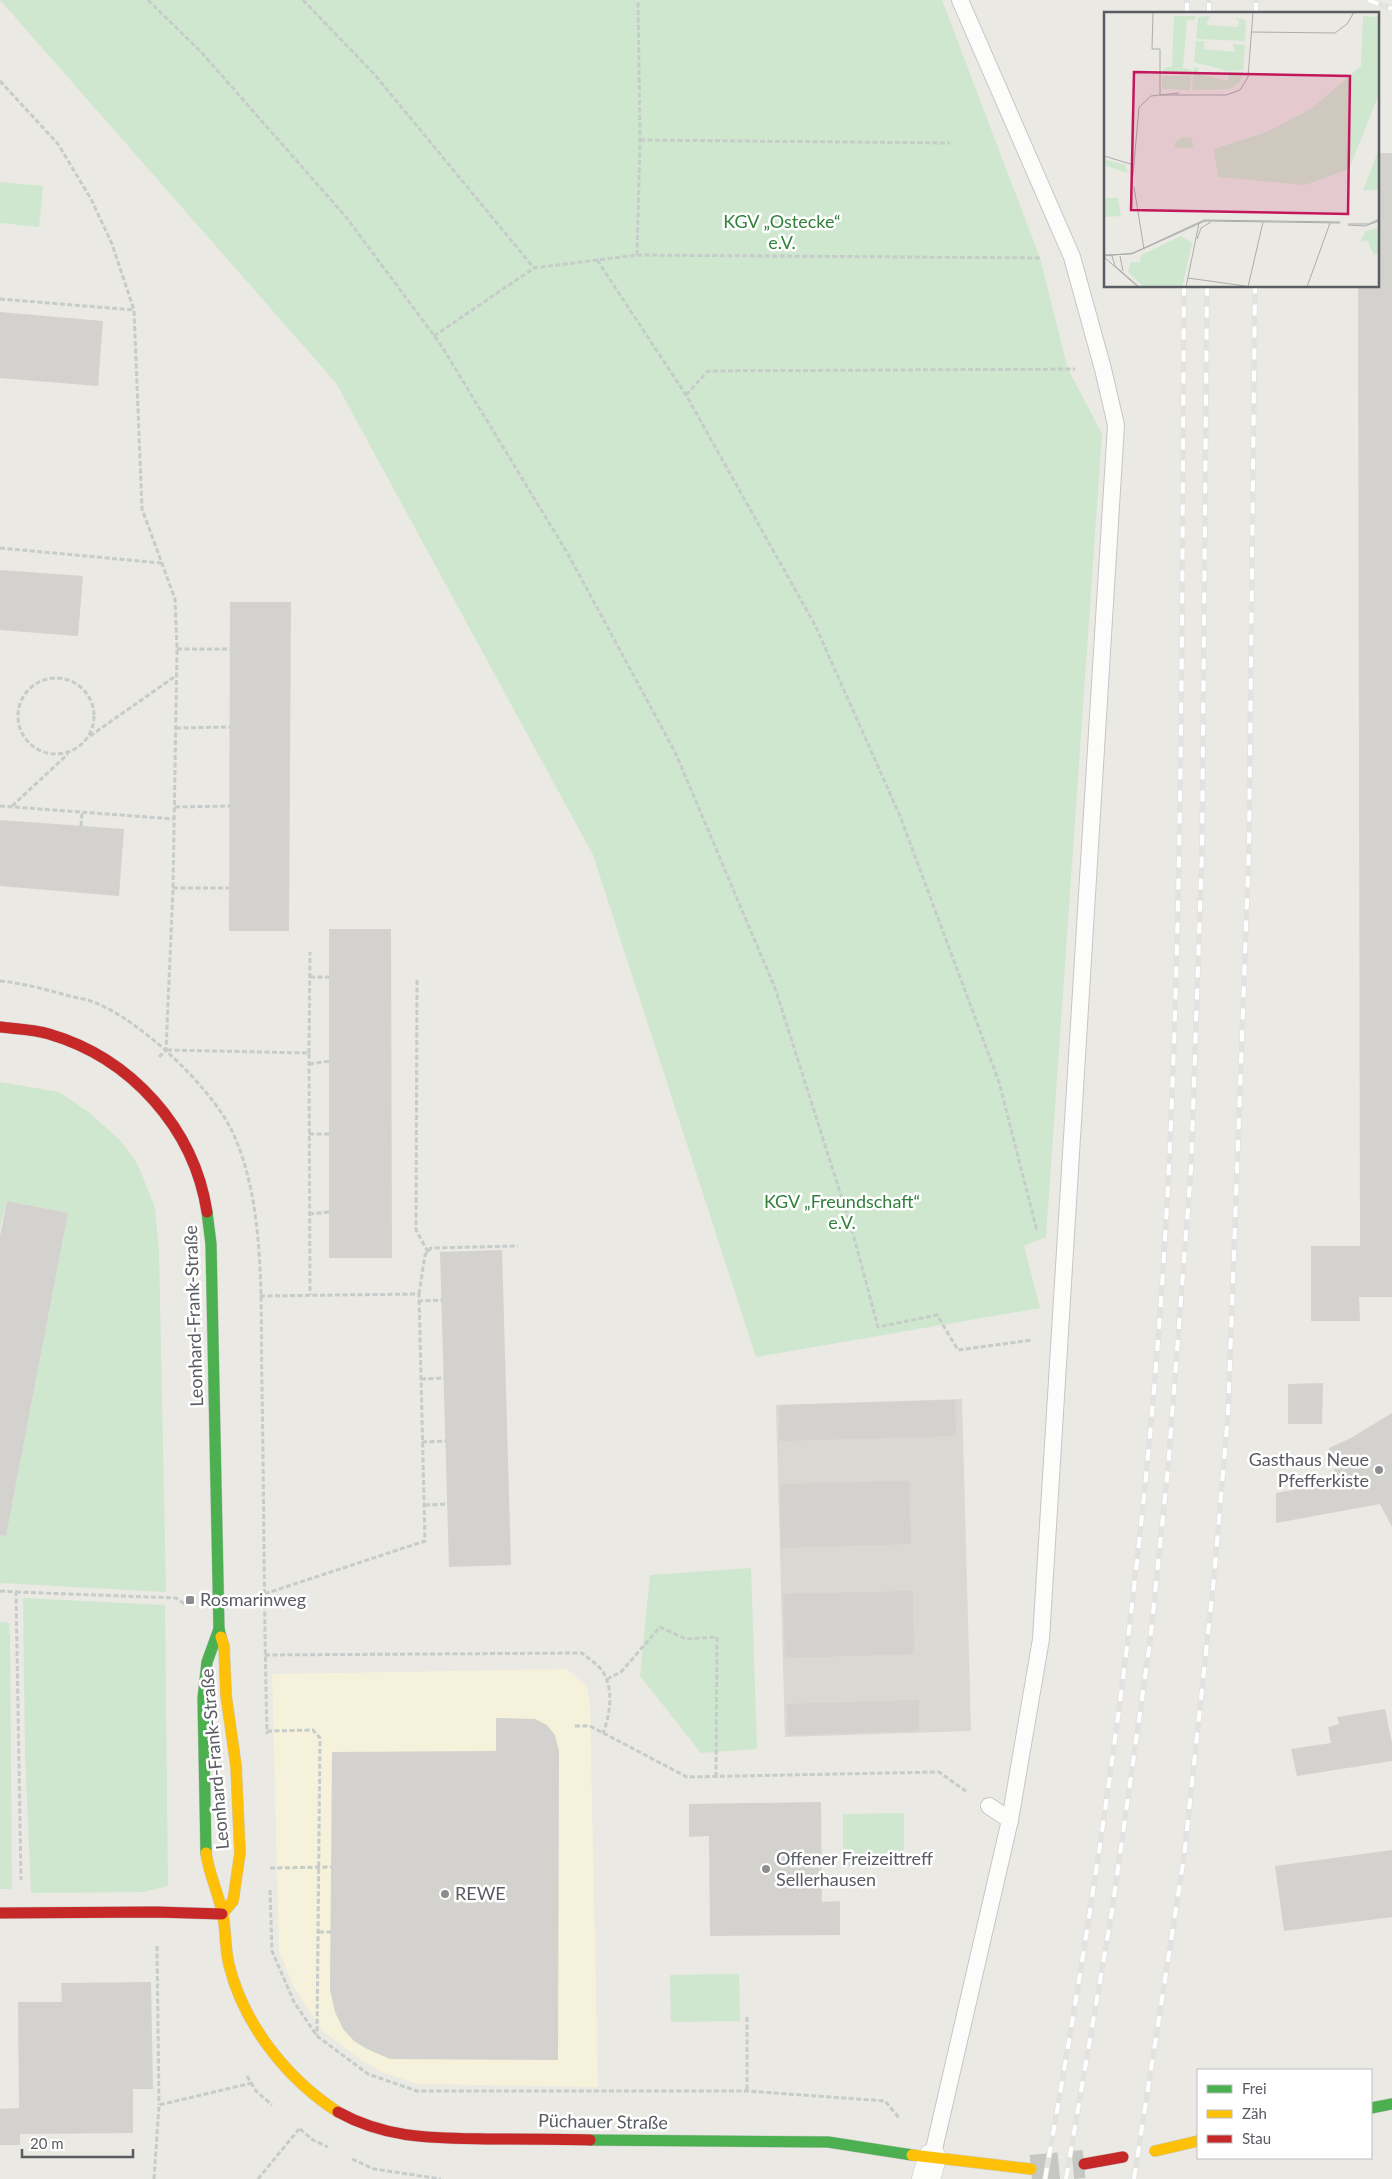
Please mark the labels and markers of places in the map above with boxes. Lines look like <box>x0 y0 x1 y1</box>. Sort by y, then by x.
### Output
place label: Gasthaus Neue Pfefferkiste <box>1249 1448 1369 1491</box>
marker: Gasthaus Neue Pfefferkiste <box>1373 1464 1385 1476</box>
place label: Rosmarinweg <box>200 1588 306 1610</box>
marker: Rosmarinweg <box>184 1594 196 1606</box>
place label: Offener Freizeittreff Sellerhausen <box>776 1847 933 1890</box>
marker: Offener Freizeittreff Sellerhausen <box>760 1863 772 1875</box>
place label: REWE <box>455 1882 506 1904</box>
marker: REWE <box>439 1888 451 1900</box>

